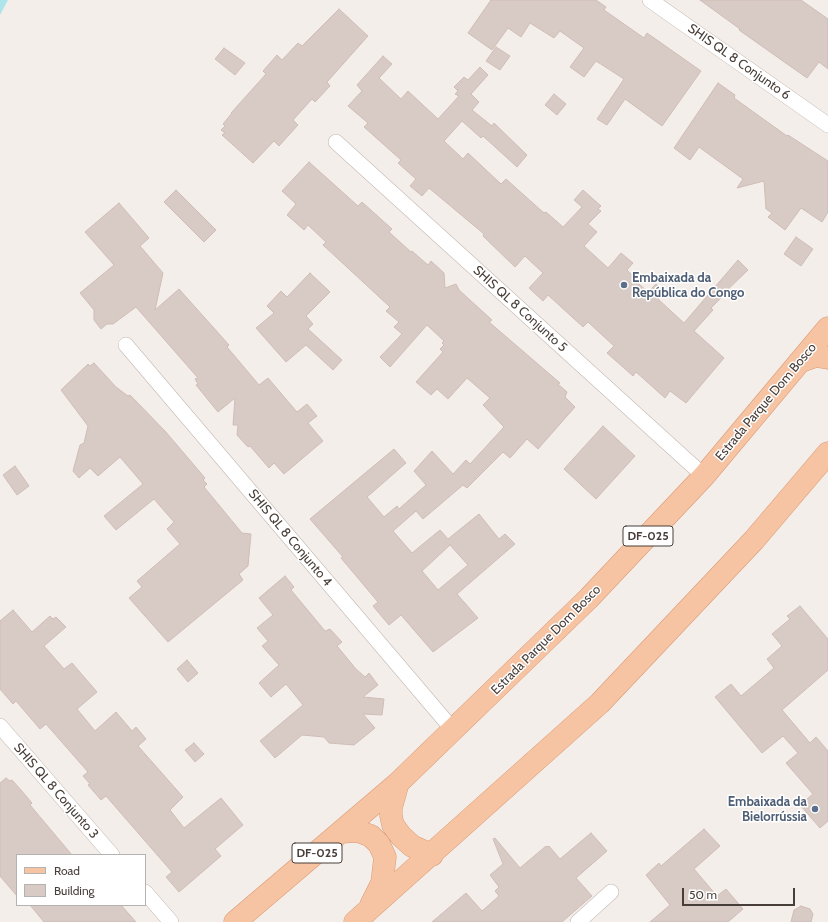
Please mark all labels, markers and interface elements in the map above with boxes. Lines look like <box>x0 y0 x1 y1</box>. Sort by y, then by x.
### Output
street label: SHIS QL 8 Conjunto 6 <box>685 21 793 103</box>
street label: SHIS QL 8 Conjunto 5 <box>470 263 570 355</box>
place label: Embaixada da República do Congo <box>632 270 744 301</box>
marker: Embaixada da República do Congo <box>619 280 629 290</box>
street label: Estrada Parque Dom Bosco <box>712 340 820 464</box>
street label: SHIS QL 8 Conjunto 4 <box>245 486 335 590</box>
road number: DF-025 <box>623 526 673 546</box>
street label: Estrada Parque Dom Bosco <box>488 582 604 698</box>
street label: SHIS QL 8 Conjunto 3 <box>10 740 102 842</box>
place label: Embaixada da Bielorrússia <box>728 794 807 825</box>
marker: Embaixada da Bielorrússia <box>810 804 820 814</box>
road number: DF-025 <box>292 843 342 863</box>
legend <box>16 854 146 906</box>
text: Road <box>54 863 80 878</box>
scale bar <box>684 880 797 906</box>
text: Building <box>54 883 95 898</box>
text: 50 m <box>689 887 717 902</box>

